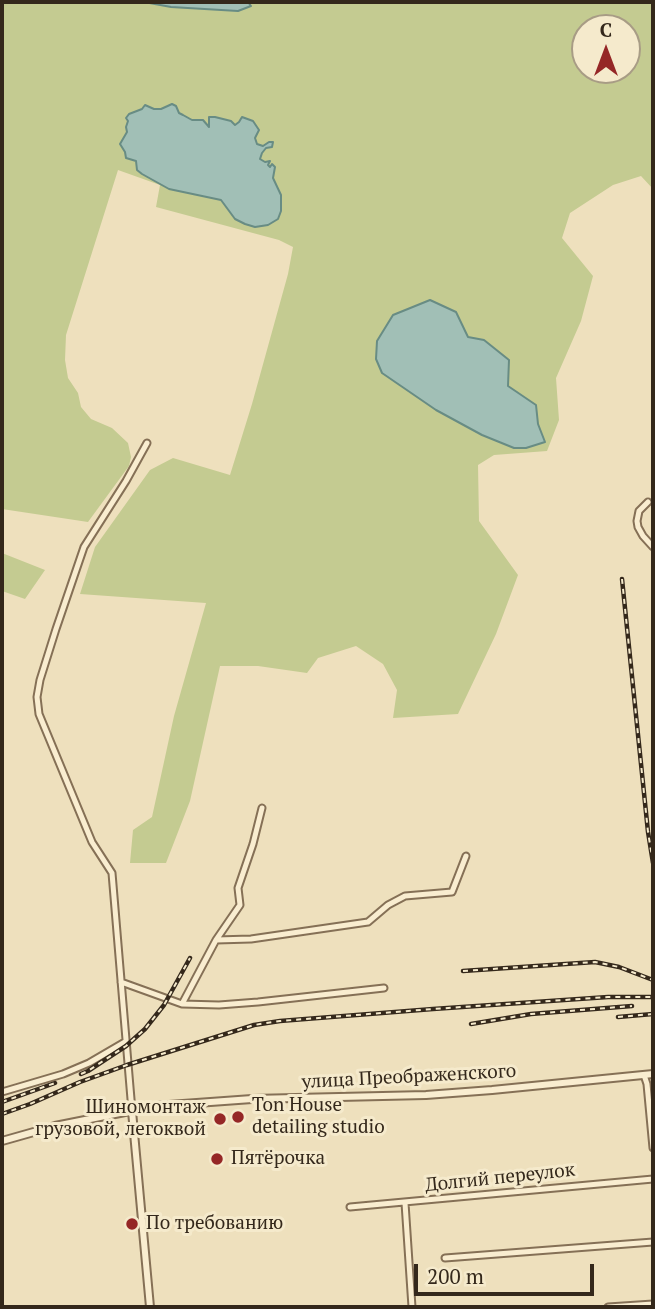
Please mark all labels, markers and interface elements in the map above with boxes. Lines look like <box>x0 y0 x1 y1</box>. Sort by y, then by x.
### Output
north arrow <box>571 14 641 84</box>
text: С <box>600 17 612 42</box>
street label: улица Преображенского <box>301 1060 517 1094</box>
place label: Ton House detailing studio <box>252 1095 385 1139</box>
place label: Шиномонтаж грузовой, легоквой <box>35 1097 206 1141</box>
marker: Ton House detailing studio <box>230 1109 246 1125</box>
marker: Шиномонтаж грузовой, легоквой <box>212 1111 228 1127</box>
place label: Пятёрочка <box>231 1148 325 1170</box>
marker: Пятёрочка <box>209 1151 225 1167</box>
street label: Долгий переулок <box>424 1159 576 1197</box>
place label: По требованию <box>146 1213 283 1235</box>
marker: По требованию <box>124 1216 140 1232</box>
scale bar <box>417 1250 597 1294</box>
text: 200 m <box>427 1262 484 1290</box>

